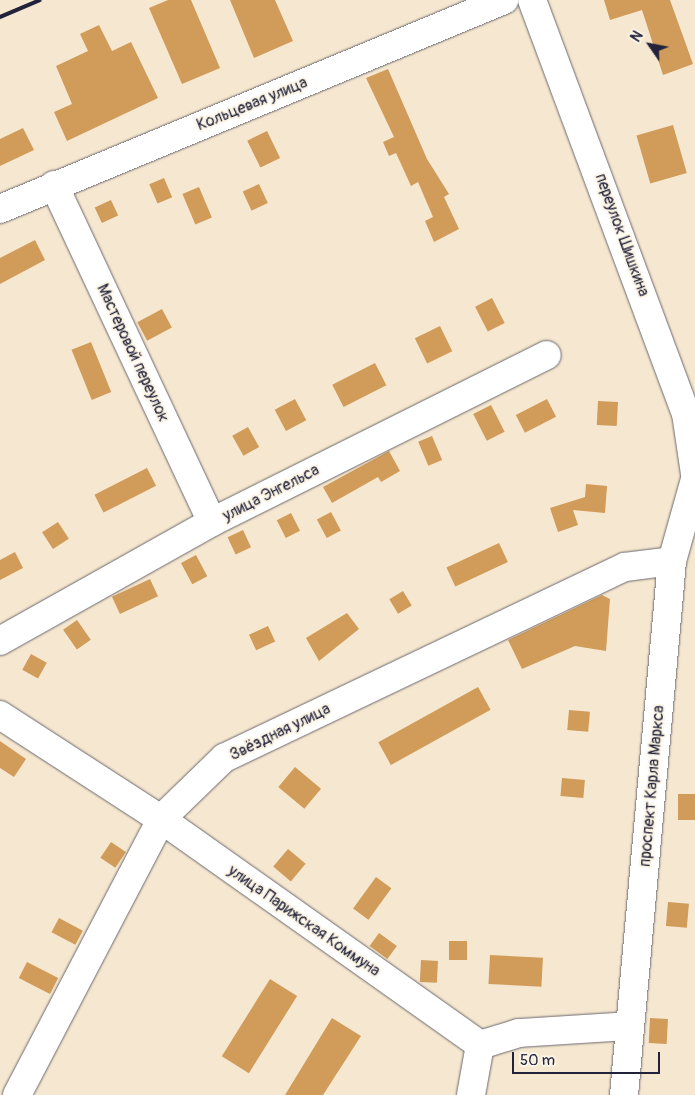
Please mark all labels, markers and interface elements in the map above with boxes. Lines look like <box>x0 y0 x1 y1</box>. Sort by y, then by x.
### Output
north arrow <box>625 20 675 70</box>
text: N <box>627 28 647 45</box>
street label: Кольцевая улица <box>194 73 310 135</box>
street label: переулок Шишкина <box>591 171 653 299</box>
street label: Мастеровой переулок <box>93 281 173 425</box>
street label: улица Энгельса <box>220 460 322 526</box>
street label: Звёздная улица <box>227 699 333 765</box>
street label: проспект Карла Маркса <box>635 704 669 868</box>
street label: улица Парижская Коммуна <box>224 861 384 981</box>
scale bar <box>515 1042 662 1074</box>
text: 50 m <box>520 1051 555 1070</box>

